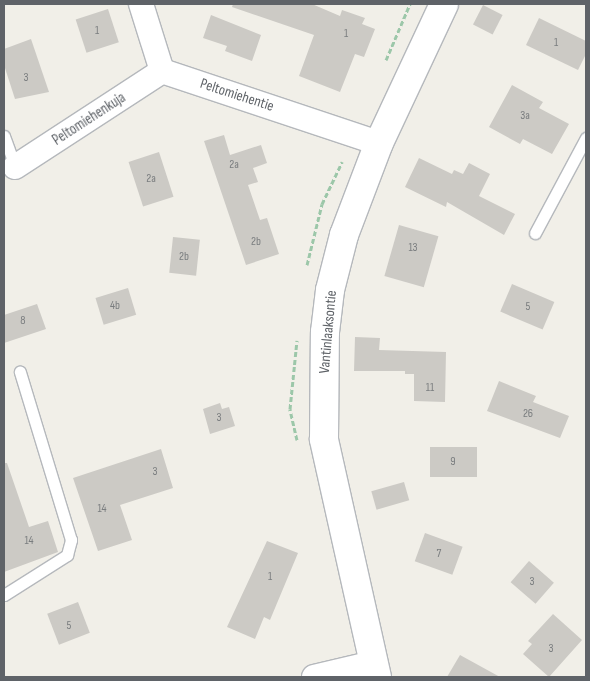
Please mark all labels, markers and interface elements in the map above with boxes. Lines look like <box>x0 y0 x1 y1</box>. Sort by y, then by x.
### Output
house number: 1 <box>95 24 99 38</box>
house number: 1 <box>344 27 348 41</box>
house number: 1 <box>554 36 558 50</box>
house number: 3 <box>23 71 29 85</box>
street label: Peltomiehentie <box>198 75 276 115</box>
street label: Peltomiehenkuja <box>49 89 129 149</box>
house number: 3a <box>520 109 530 123</box>
house number: 2a <box>229 158 239 172</box>
house number: 2a <box>146 172 156 186</box>
house number: 2b <box>251 235 261 249</box>
house number: 13 <box>408 241 418 255</box>
house number: 2b <box>179 250 189 264</box>
street label: Vantinlaaksontie <box>315 289 341 375</box>
house number: 4b <box>110 299 120 313</box>
house number: 5 <box>526 300 530 314</box>
house number: 8 <box>20 314 26 328</box>
house number: 11 <box>426 381 434 395</box>
house number: 26 <box>523 407 533 421</box>
house number: 3 <box>216 411 222 425</box>
house number: 9 <box>450 455 456 469</box>
house number: 3 <box>152 465 158 479</box>
house number: 14 <box>97 502 107 516</box>
house number: 14 <box>24 534 34 548</box>
house number: 7 <box>437 547 441 561</box>
house number: 1 <box>268 570 272 584</box>
house number: 3 <box>529 575 535 589</box>
house number: 5 <box>67 619 71 633</box>
house number: 3 <box>548 642 554 656</box>

